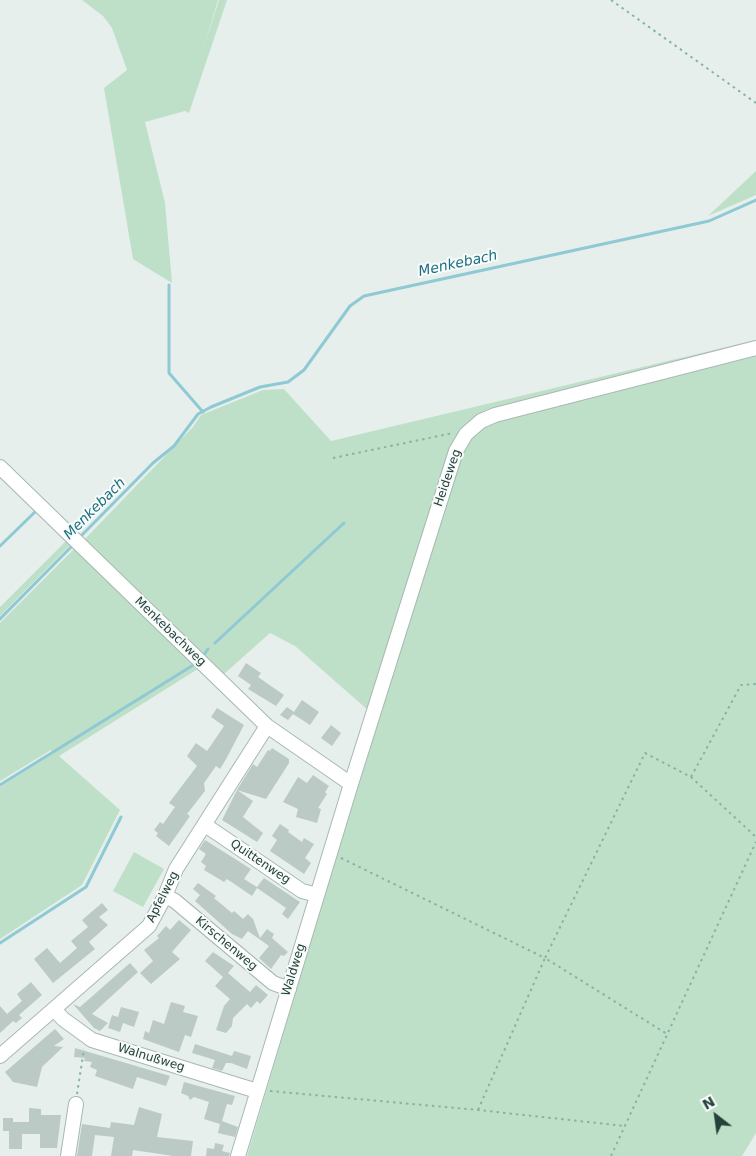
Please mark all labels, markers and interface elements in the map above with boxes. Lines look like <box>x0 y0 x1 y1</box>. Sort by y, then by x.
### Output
water label: Menkebach <box>417 247 499 281</box>
street label: Heideweg <box>431 448 465 508</box>
water label: Menkebach <box>61 475 129 543</box>
street label: Menkebachweg <box>131 594 209 670</box>
street label: Quittenweg <box>227 837 293 887</box>
street label: Apfelweg <box>144 869 182 925</box>
street label: Kirschenweg <box>192 914 260 974</box>
street label: Waldweg <box>279 942 309 998</box>
street label: Walnußweg <box>116 1041 186 1075</box>
north arrow <box>691 1091 741 1141</box>
text: N <box>699 1093 718 1113</box>

